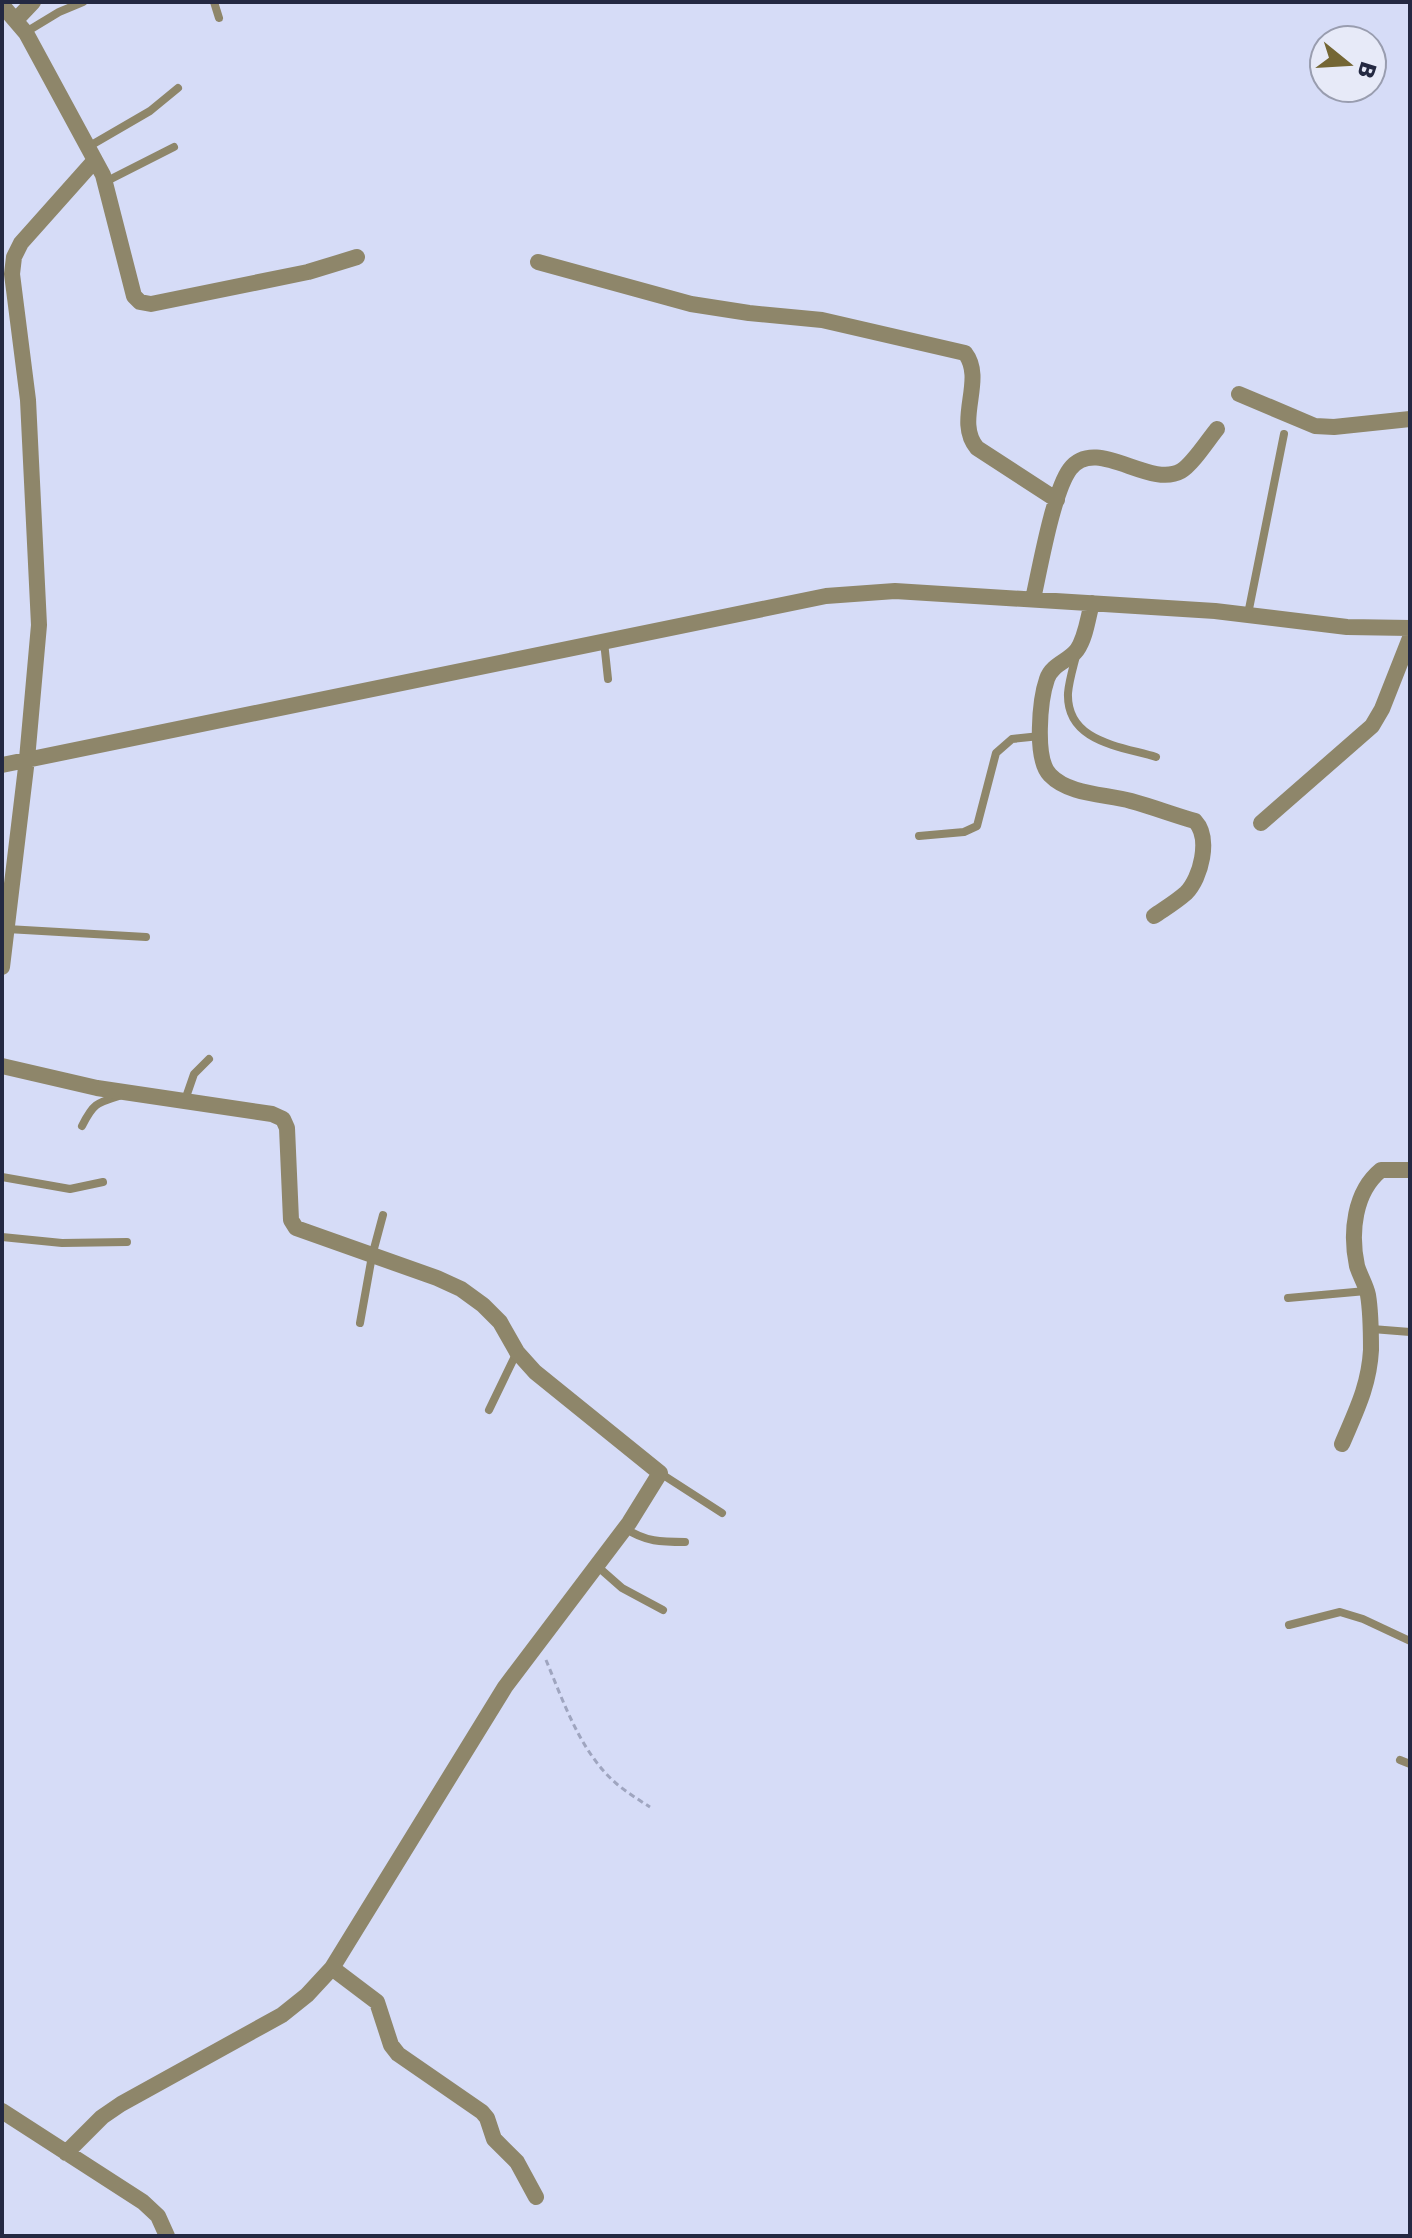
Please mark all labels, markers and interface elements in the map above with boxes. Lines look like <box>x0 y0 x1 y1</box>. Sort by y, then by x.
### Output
north arrow <box>1308 24 1388 104</box>
text: B <box>1352 58 1381 82</box>

